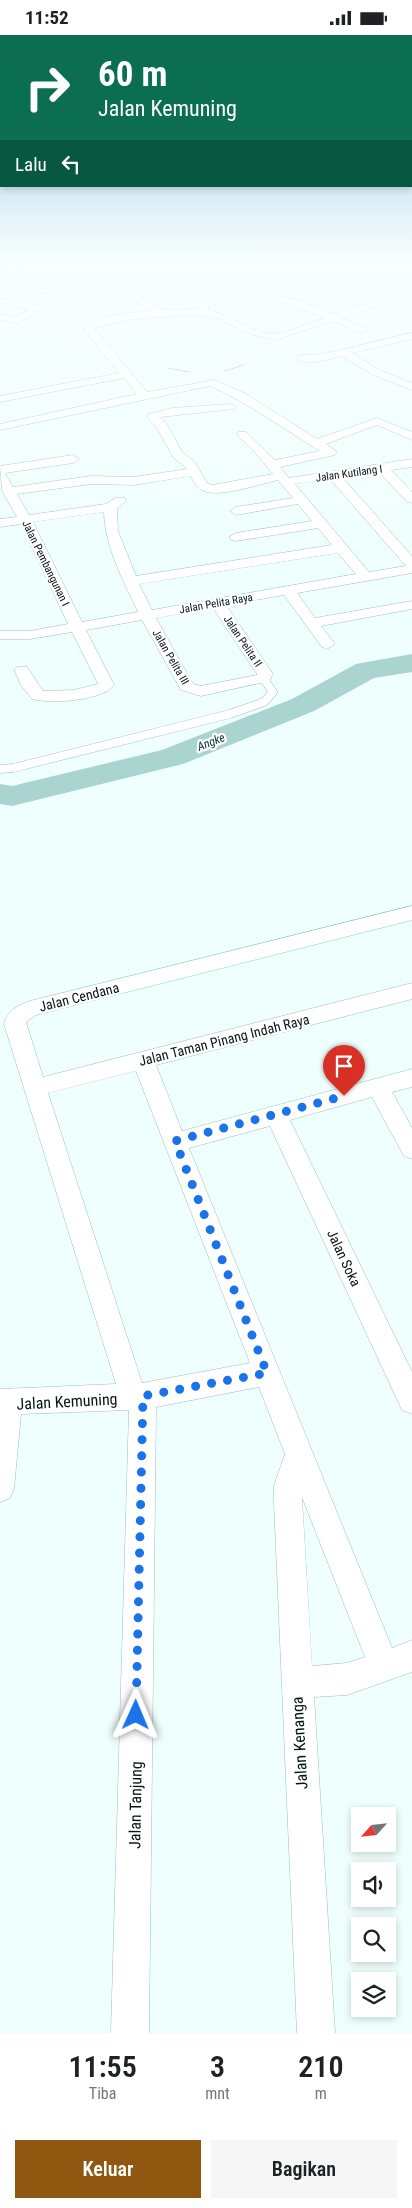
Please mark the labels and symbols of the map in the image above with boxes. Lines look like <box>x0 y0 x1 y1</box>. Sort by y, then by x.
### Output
street label: Jalan Kutilang I <box>315 462 383 485</box>
street label: Jalan Pembangunan I <box>19 518 72 608</box>
street label: Jalan Pelita Raya <box>178 591 254 616</box>
street label: Jalan Pelita II <box>221 613 264 669</box>
street label: Jalan Pelita III <box>149 627 192 687</box>
water label: Angke <box>194 730 227 754</box>
street label: Jalan Cendana <box>37 979 121 1015</box>
street label: Jalan Taman Pinang Indah Raya <box>137 1011 311 1069</box>
pin <box>323 1045 365 1096</box>
street label: Jalan Soka <box>324 1227 364 1289</box>
street label: Jalan Kemuning <box>16 1389 118 1414</box>
position arrow <box>109 1688 161 1740</box>
street label: Jalan Kenanga <box>288 1696 311 1790</box>
street label: Jalan Tanjung <box>125 1761 146 1849</box>
north arrow <box>351 1807 396 1853</box>

